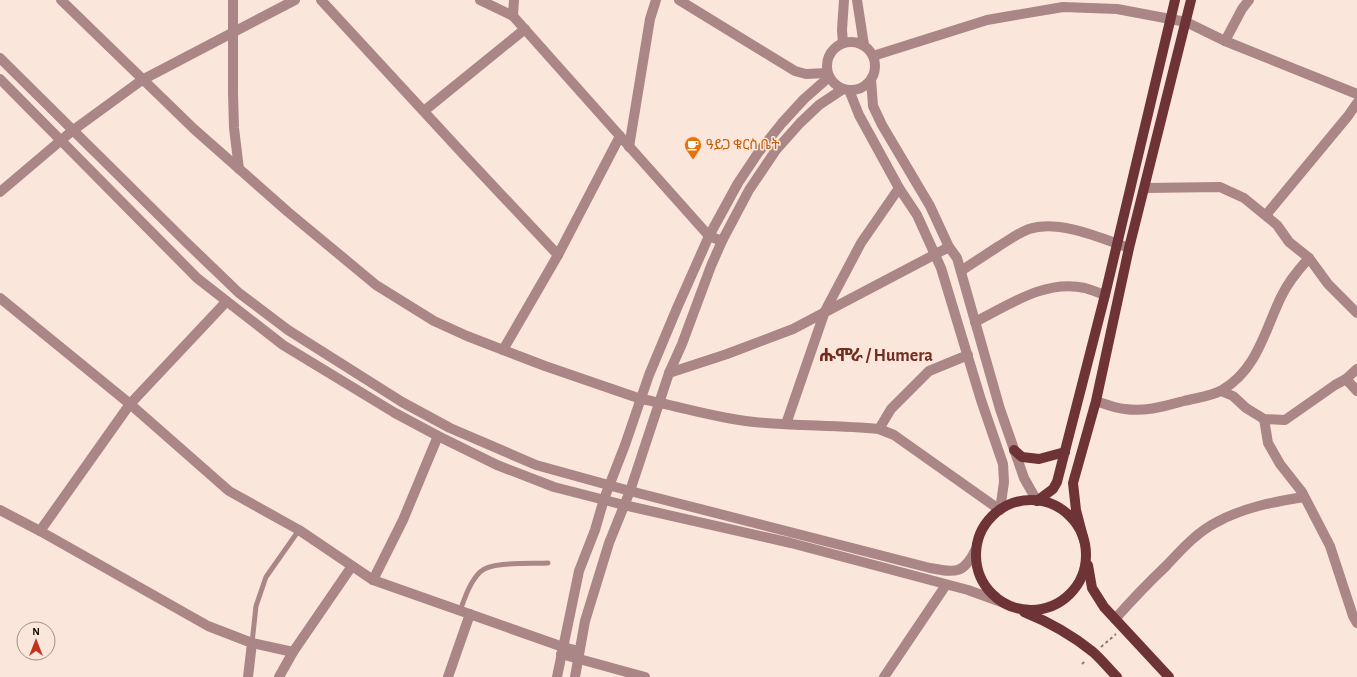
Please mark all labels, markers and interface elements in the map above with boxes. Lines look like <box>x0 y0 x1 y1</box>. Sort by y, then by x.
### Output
cafe icon: ዓይጋ ቁርስ ቤት <box>683 135 703 160</box>
place label: ዓይጋ ቁርስ ቤት <box>706 137 780 152</box>
district label: ሑሞራ / Humera <box>819 347 933 365</box>
north arrow <box>16 621 56 661</box>
text: N <box>32 626 40 637</box>

